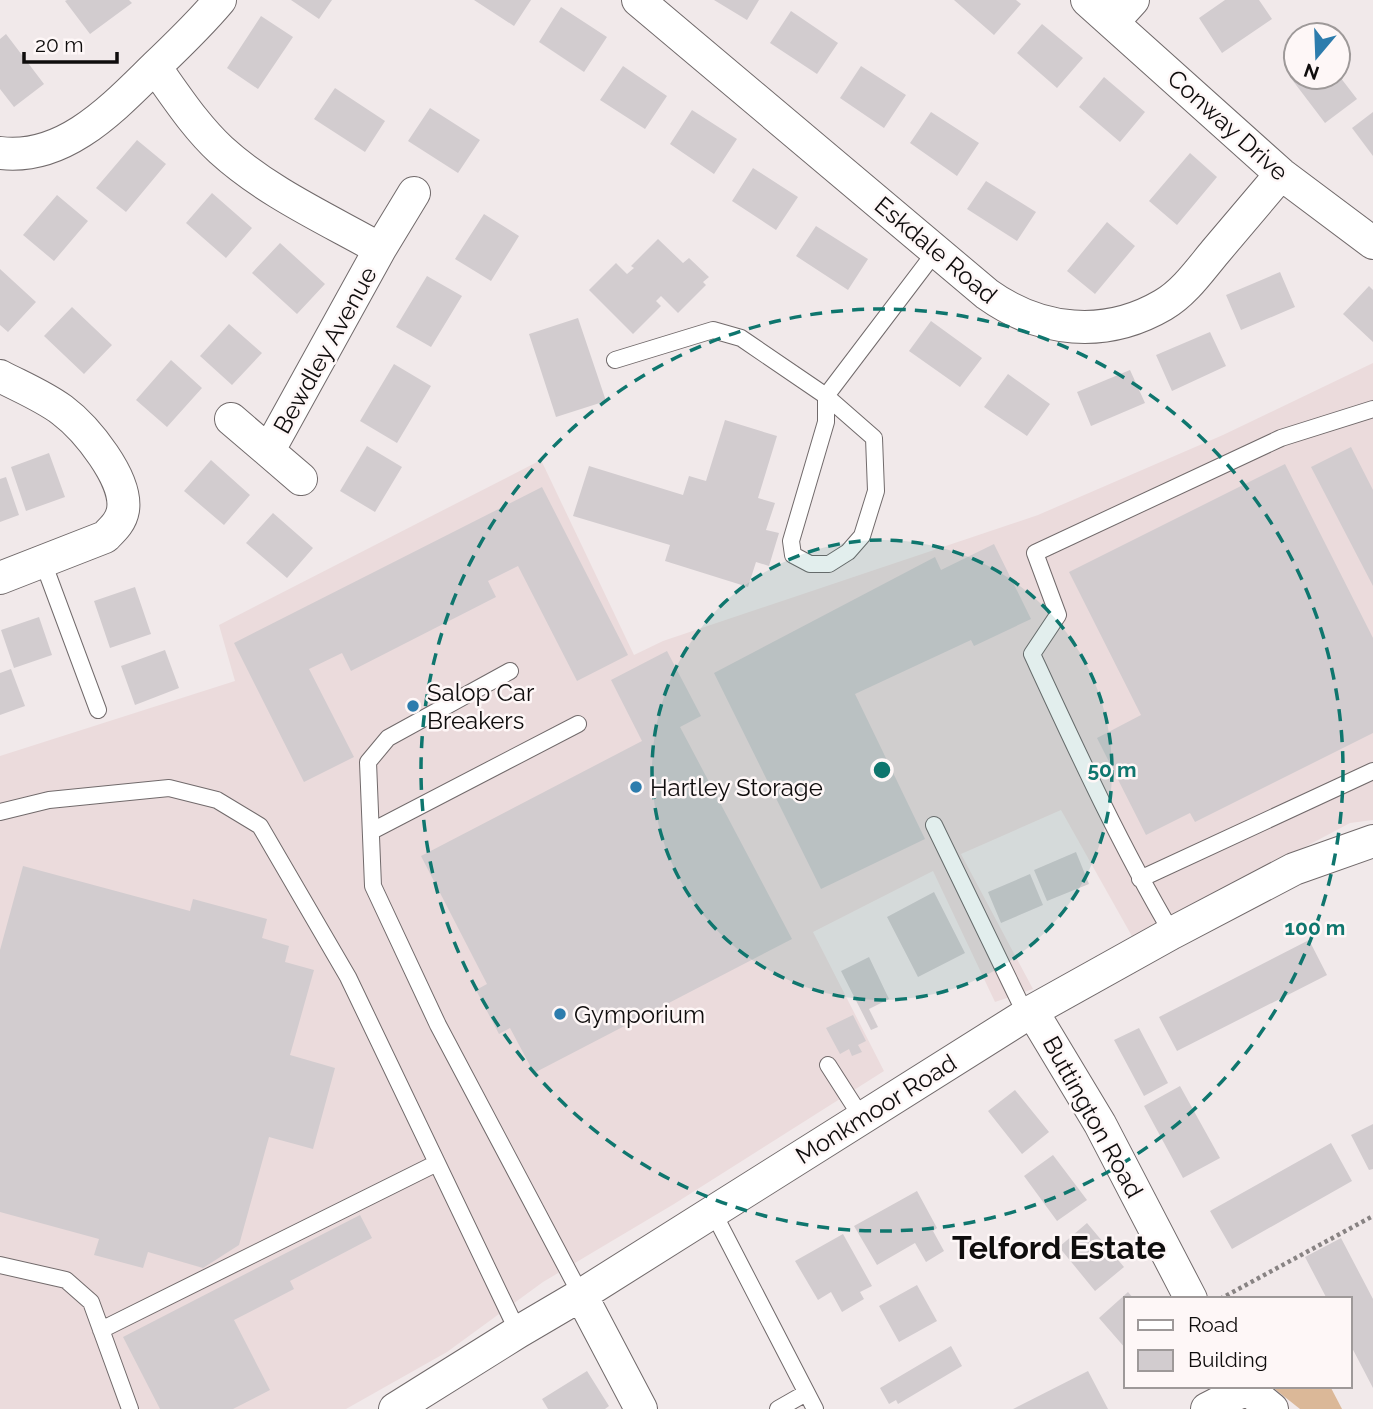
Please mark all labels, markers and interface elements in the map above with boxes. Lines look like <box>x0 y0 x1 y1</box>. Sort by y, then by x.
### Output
scale bar <box>24 21 117 65</box>
north arrow <box>1282 21 1352 91</box>
text: 20 m <box>35 32 83 57</box>
text: N <box>1301 59 1322 85</box>
street label: Conway Drive <box>1162 63 1294 187</box>
street label: Eskdale Road <box>869 190 1003 310</box>
street label: Bewdley Avenue <box>267 262 383 438</box>
place label: Salop Car Breakers <box>427 678 535 735</box>
marker: Salop Car Breakers <box>405 698 421 714</box>
text: 50 m <box>1087 757 1137 782</box>
centre of rings <box>870 758 894 782</box>
place label: Hartley Storage <box>650 773 823 802</box>
marker: Hartley Storage <box>628 779 644 795</box>
text: 100 m <box>1285 915 1345 940</box>
place label: Gymporium <box>574 1000 705 1029</box>
marker: Gymporium <box>552 1006 568 1022</box>
street label: Buttington Road <box>1037 1031 1149 1203</box>
street label: Monkmoor Road <box>790 1048 962 1170</box>
district label: Telford Estate <box>952 1229 1166 1266</box>
legend <box>1124 1297 1352 1388</box>
text: Road <box>1188 1312 1238 1337</box>
text: Building <box>1188 1347 1268 1372</box>

